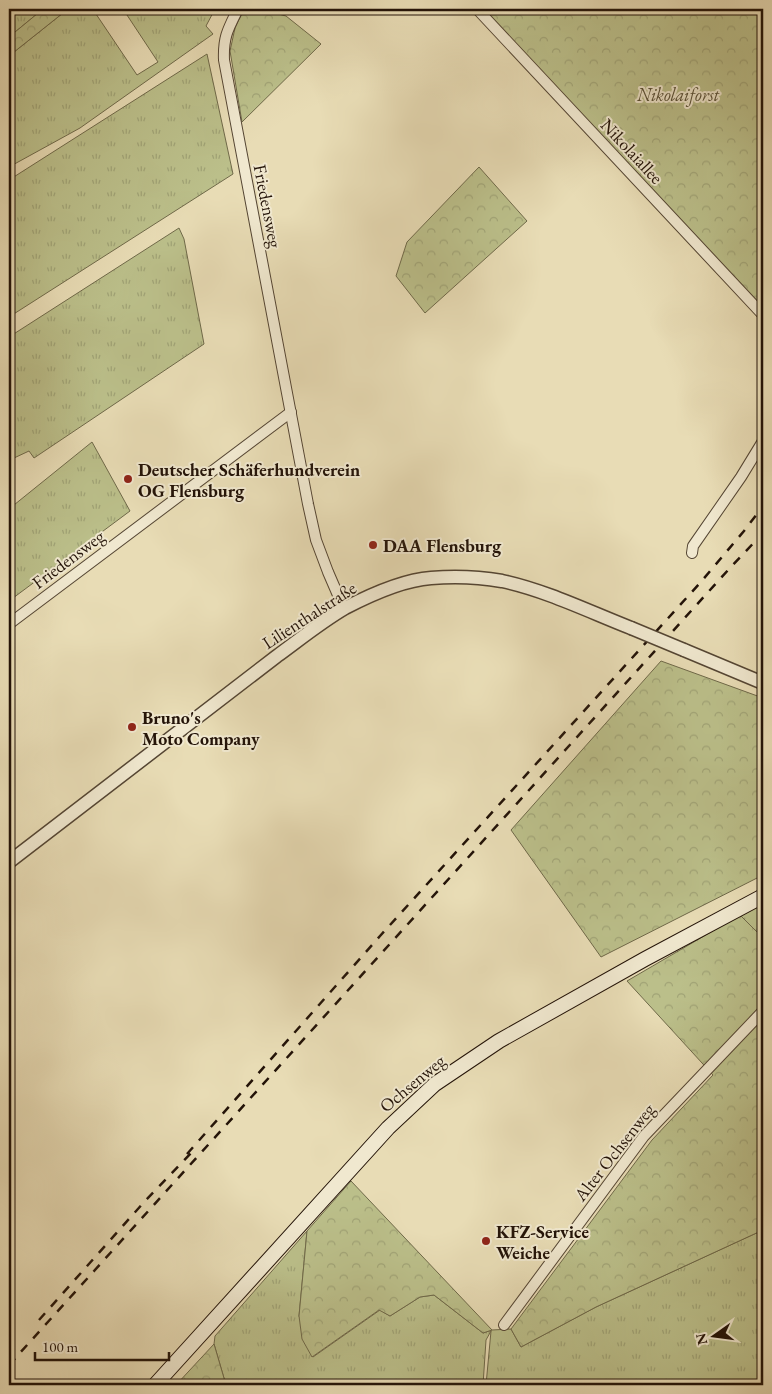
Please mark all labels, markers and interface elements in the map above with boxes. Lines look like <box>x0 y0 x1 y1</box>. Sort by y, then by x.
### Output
park label: Nikolaiforst <box>636 83 720 107</box>
street label: Nikolaiallee <box>596 113 668 189</box>
street label: Friedensweg <box>249 162 287 250</box>
place label: Deutscher Schäferhundverein OG Flensburg <box>138 458 360 502</box>
marker: Deutscher Schäferhundverein OG Flensburg <box>122 473 134 485</box>
street label: Friedensweg <box>27 524 109 594</box>
place label: DAA Flensburg <box>383 534 502 557</box>
marker: DAA Flensburg <box>367 539 379 551</box>
street label: Lilienthalstraße <box>258 576 360 654</box>
place label: Bruno's Moto Company <box>142 706 260 750</box>
marker: Bruno's Moto Company <box>126 721 138 733</box>
street label: Ochsenweg <box>374 1049 450 1117</box>
street label: Alter Ochsenweg <box>568 1098 659 1206</box>
place label: KFZ-Service Weiche <box>496 1220 589 1264</box>
marker: KFZ-Service Weiche <box>480 1235 492 1247</box>
north arrow <box>690 1312 740 1362</box>
scale bar <box>35 1329 169 1361</box>
text: N <box>691 1331 711 1347</box>
text: 100 m <box>42 1337 79 1356</box>

